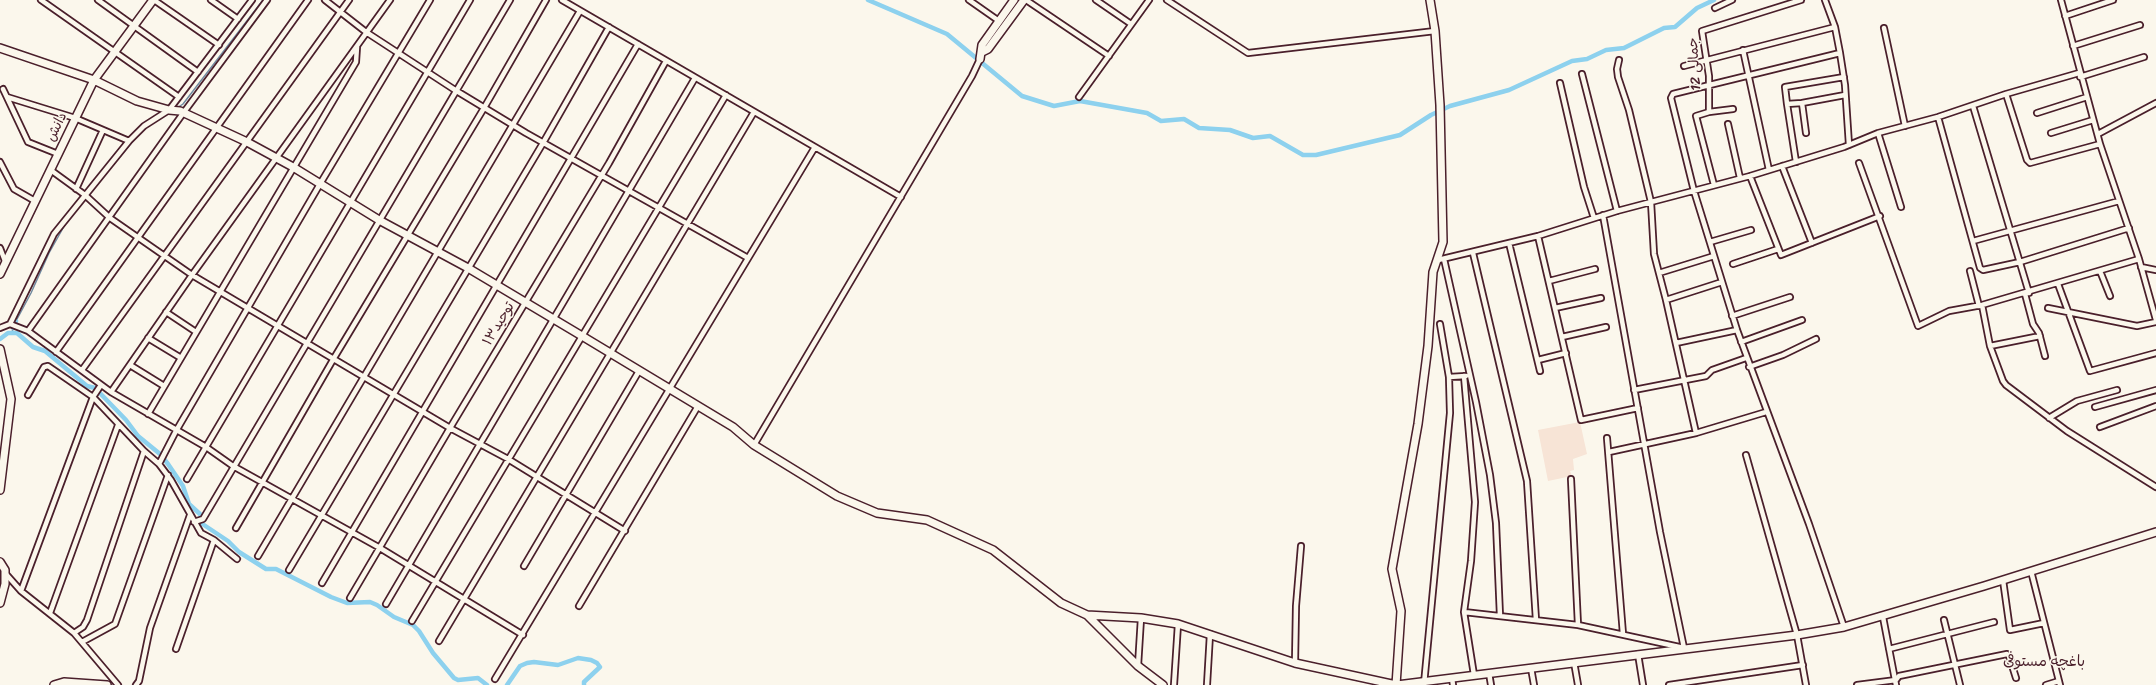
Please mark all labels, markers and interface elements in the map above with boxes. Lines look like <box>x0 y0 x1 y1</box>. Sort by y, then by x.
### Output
street label: جمالی 12 <box>1685 37 1705 91</box>
street label: دانش <box>43 110 71 144</box>
street label: توحید۱۳ <box>480 299 518 349</box>
district label: باغچه مستوفی <box>2003 653 2085 671</box>

